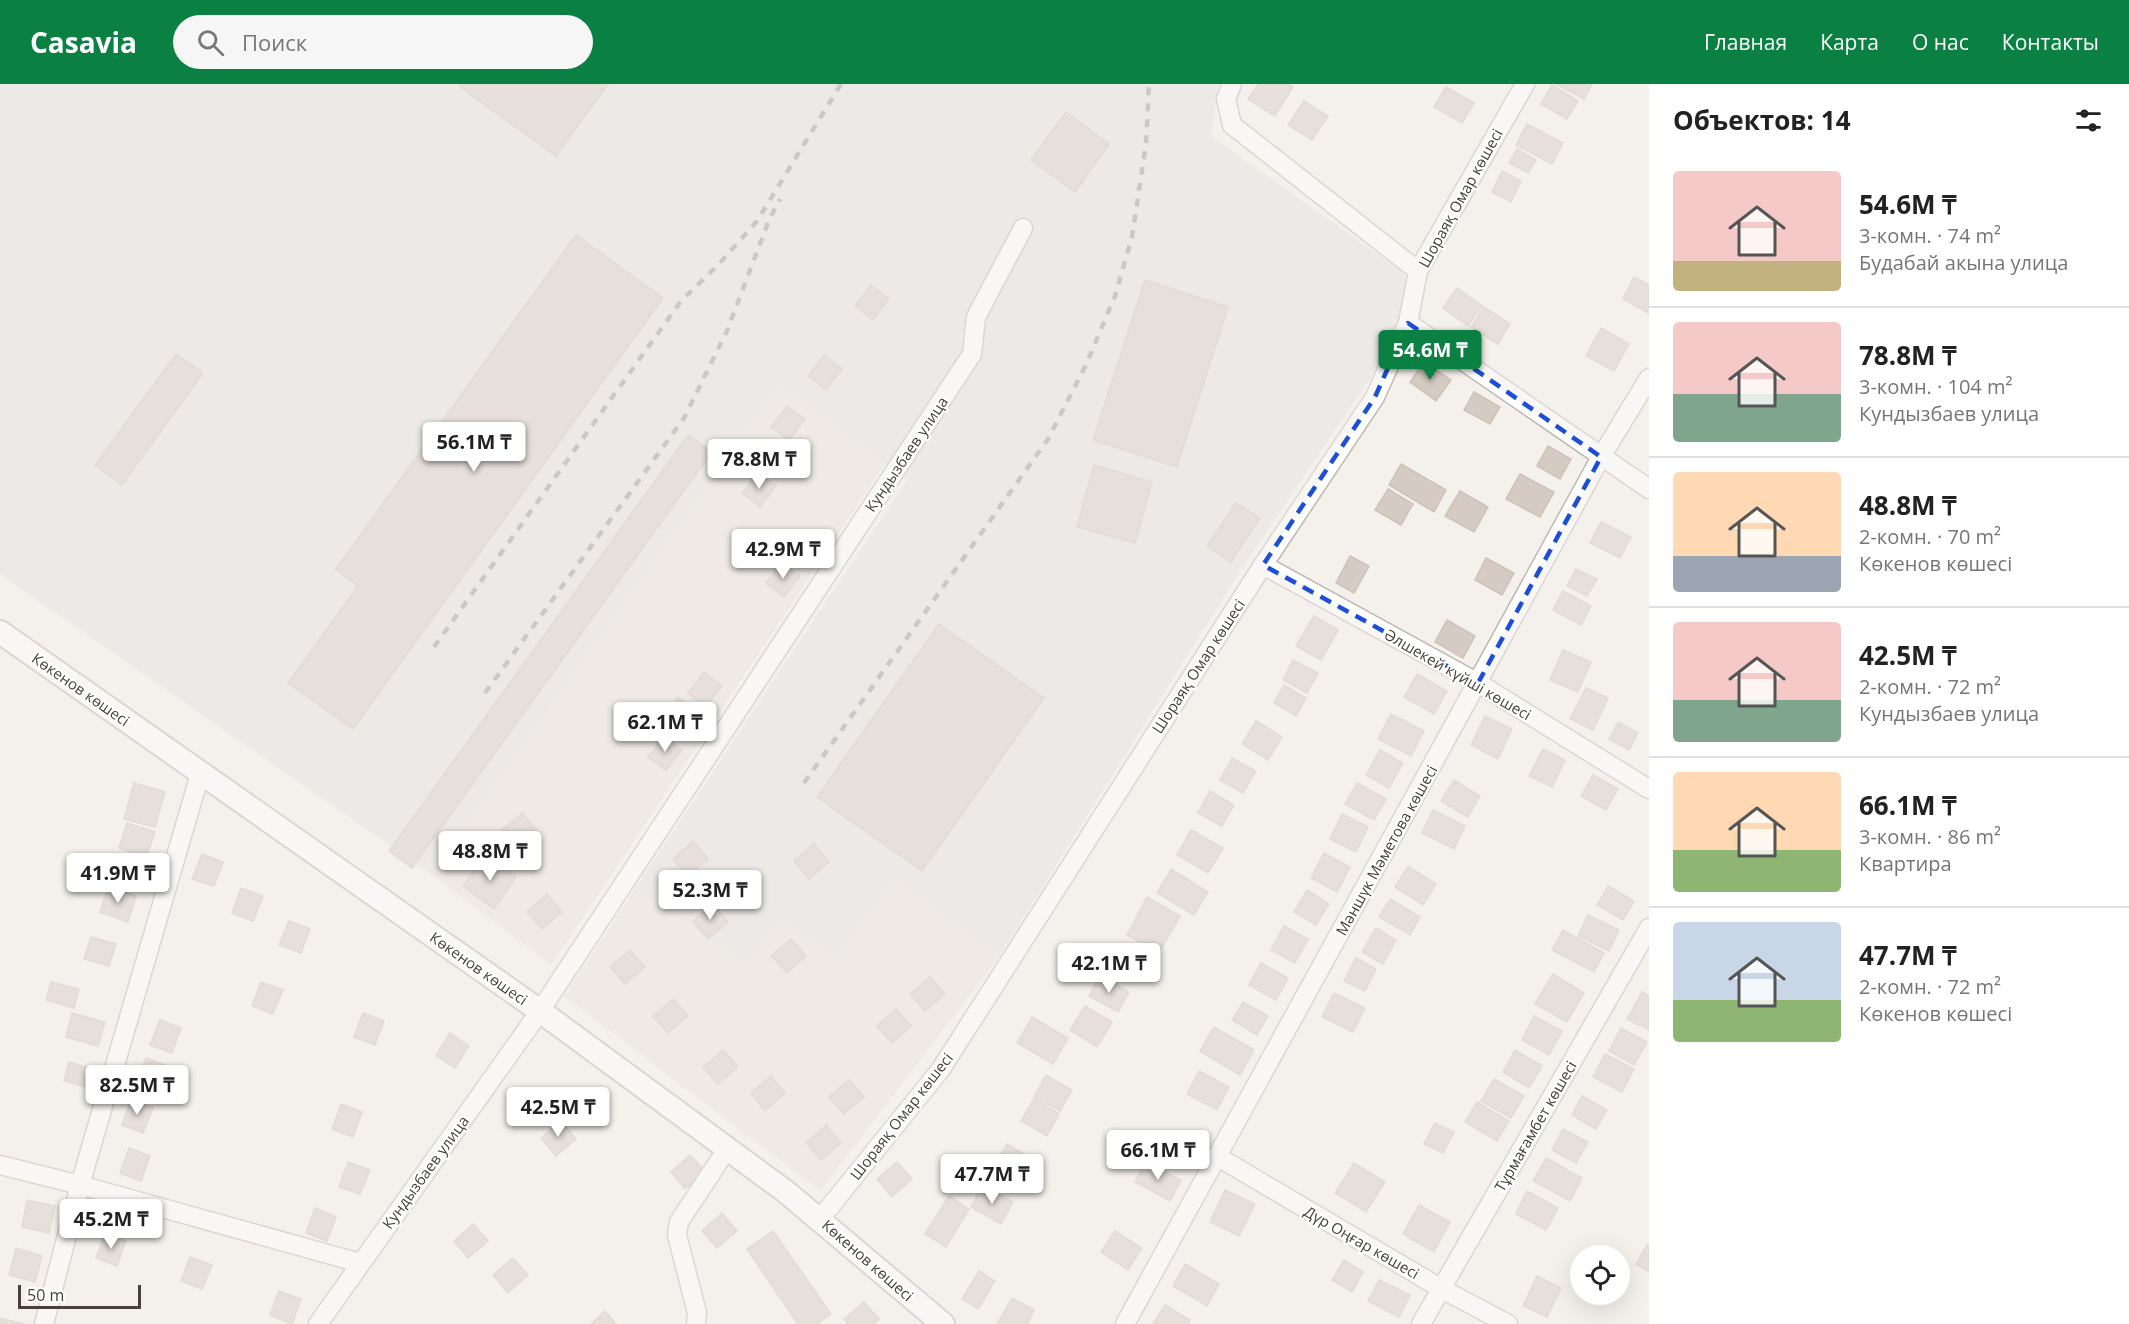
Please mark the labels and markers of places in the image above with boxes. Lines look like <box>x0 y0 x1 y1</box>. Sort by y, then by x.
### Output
pin: 54.6M ₸ <box>1375 330 1485 381</box>
pin: 56.1M ₸ <box>419 422 529 473</box>
pin: 78.8M ₸ <box>704 439 814 490</box>
pin: 42.9M ₸ <box>728 529 838 580</box>
pin: 62.1M ₸ <box>610 702 720 753</box>
pin: 48.8M ₸ <box>435 831 545 882</box>
pin: 41.9M ₸ <box>63 853 173 904</box>
pin: 52.3M ₸ <box>655 870 765 921</box>
pin: 42.1M ₸ <box>1054 943 1164 994</box>
pin: 82.5M ₸ <box>82 1065 192 1116</box>
pin: 42.5M ₸ <box>503 1087 613 1138</box>
pin: 66.1M ₸ <box>1103 1130 1213 1181</box>
pin: 47.7M ₸ <box>937 1154 1047 1205</box>
pin: 45.2M ₸ <box>56 1199 166 1250</box>

